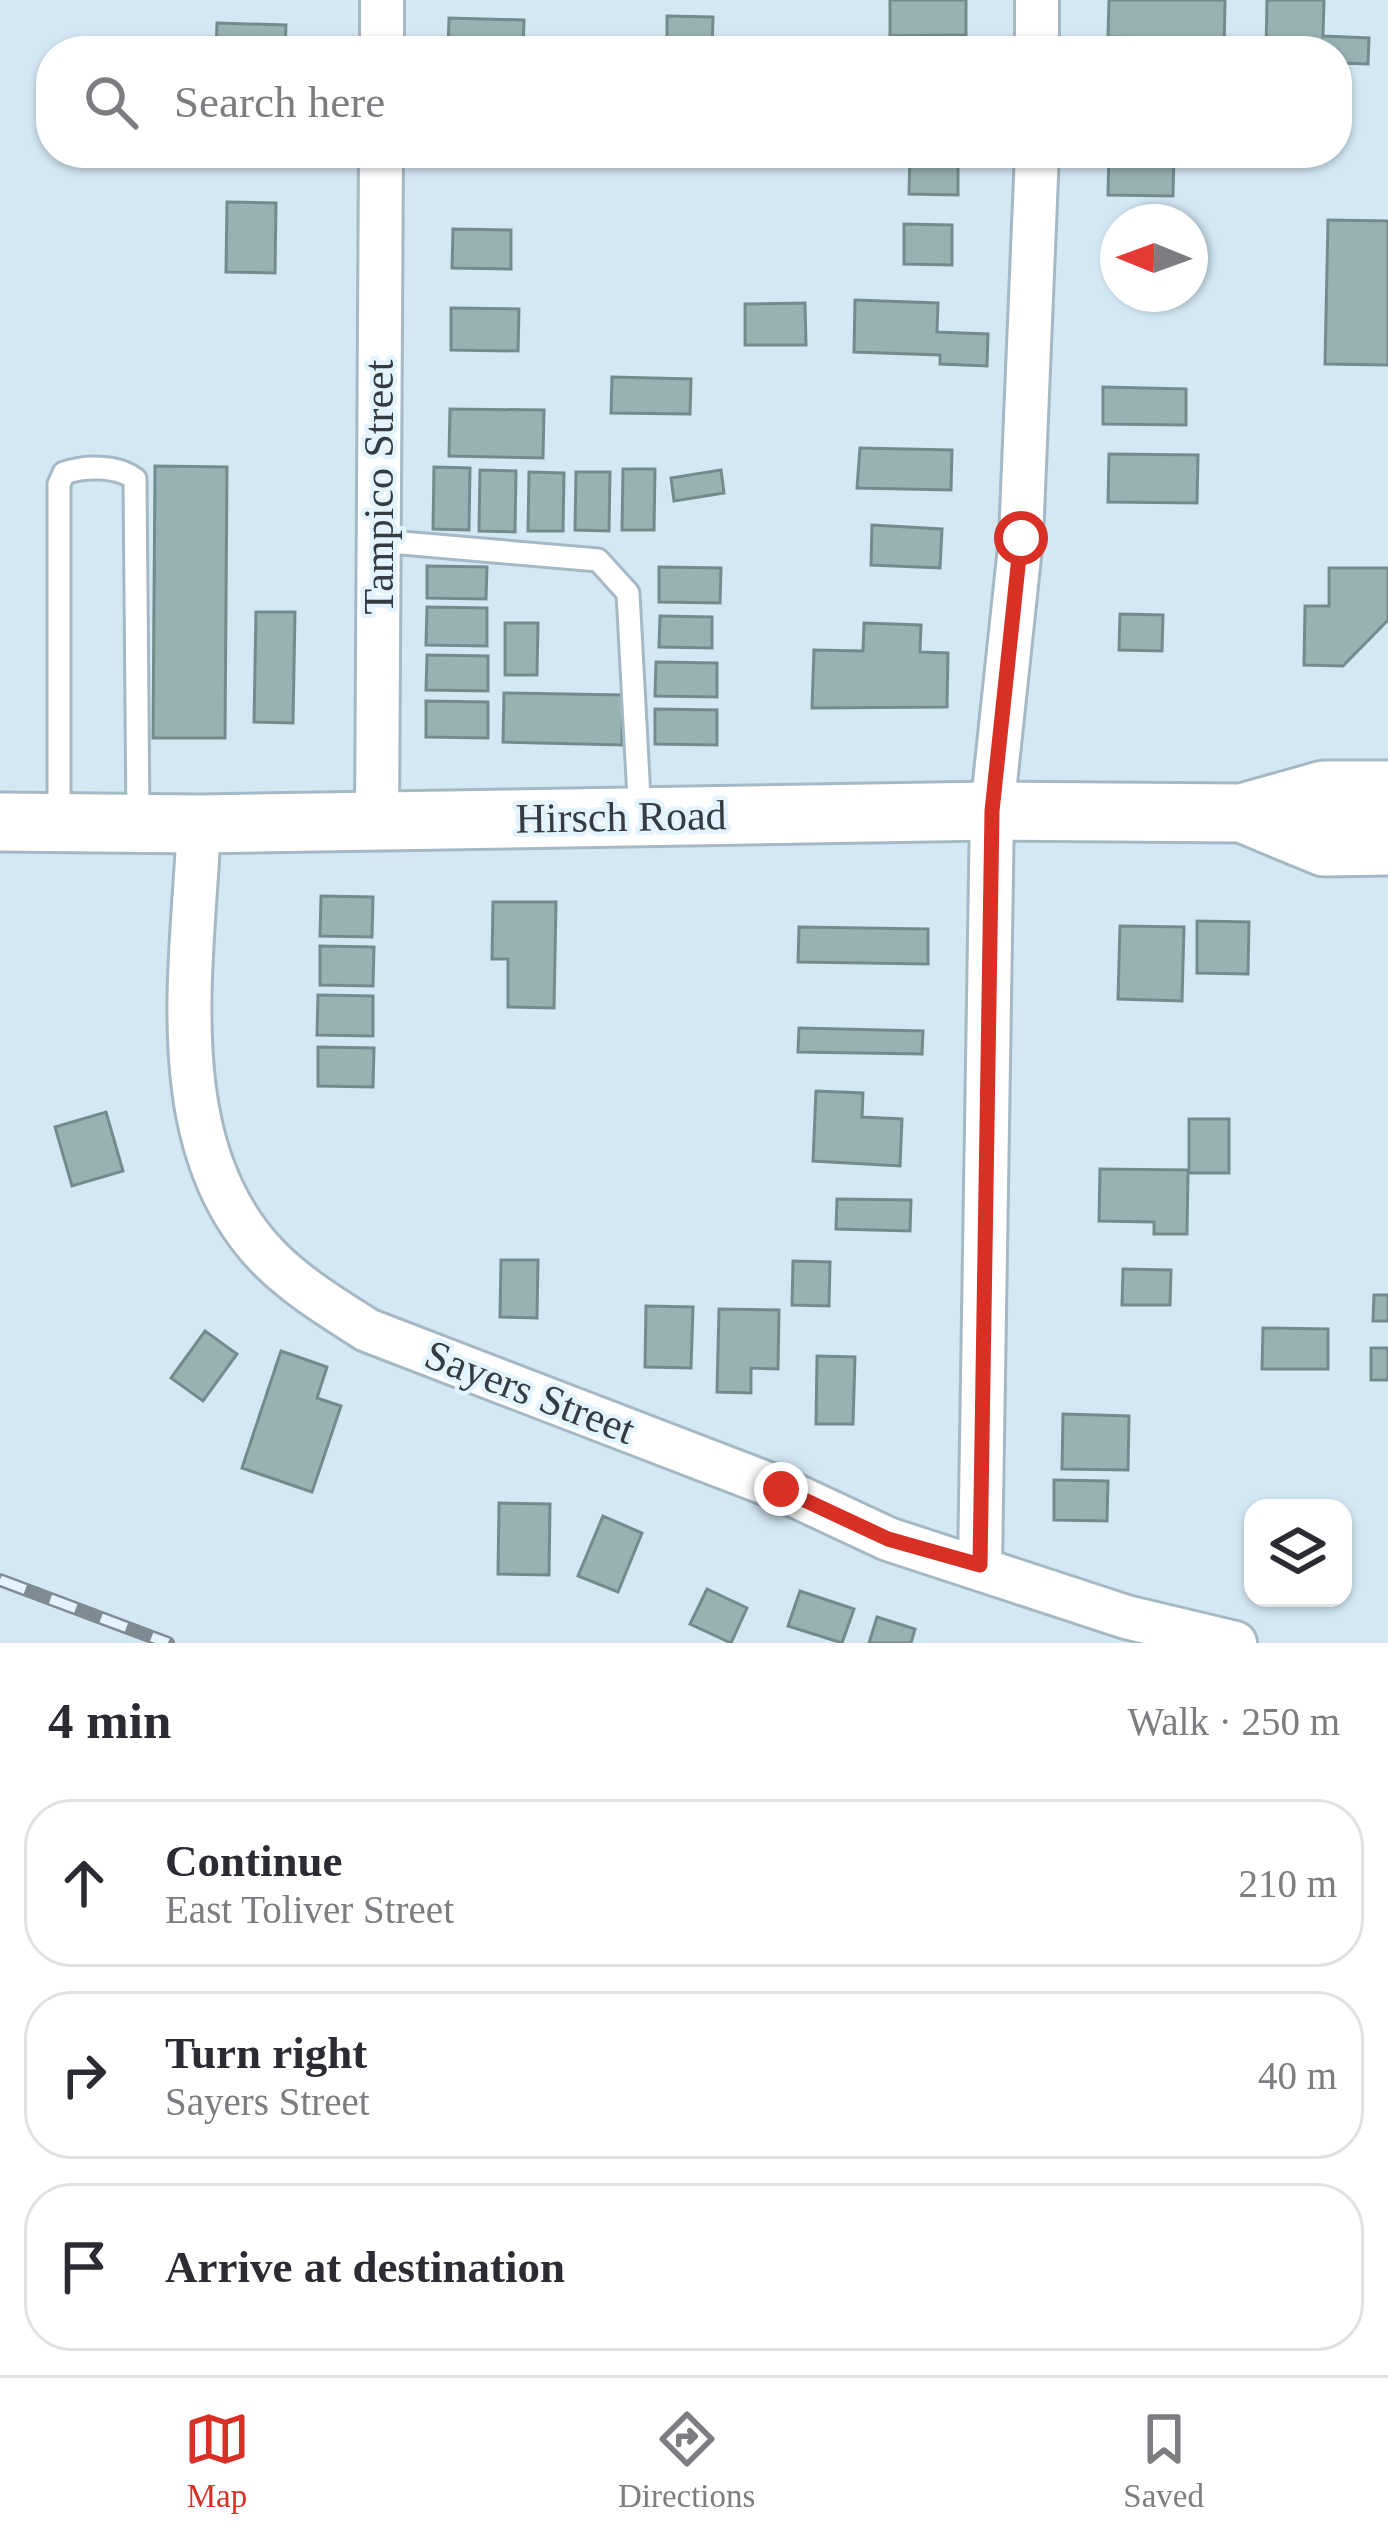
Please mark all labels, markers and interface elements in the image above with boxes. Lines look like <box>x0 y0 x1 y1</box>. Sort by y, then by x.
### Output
search box <box>36 36 1352 168</box>
icon: search <box>78 69 144 135</box>
text: Search here <box>174 77 385 127</box>
north arrow <box>1100 204 1208 312</box>
street label: Tampico Street <box>356 359 402 614</box>
route start <box>994 511 1048 565</box>
street label: Hirsch Road <box>515 792 727 842</box>
street label: Sayers Street <box>419 1331 641 1453</box>
route end <box>754 1462 808 1516</box>
map controls <box>1244 1499 1352 1607</box>
button: layers <box>1244 1499 1352 1607</box>
text: 4 min <box>48 1693 171 1749</box>
text: Walk · 250 m <box>1128 1700 1340 1743</box>
text: Continue <box>165 1836 343 1886</box>
icon: ahead <box>51 1850 117 1916</box>
text: 210 m <box>1238 1862 1337 1905</box>
text: East Toliver Street <box>165 1888 454 1931</box>
text: Turn right <box>165 2028 367 2078</box>
icon: right <box>51 2042 117 2108</box>
text: 40 m <box>1258 2054 1337 2097</box>
text: Sayers Street <box>165 2080 370 2123</box>
icon: arrive <box>51 2234 117 2300</box>
text: Arrive at destination <box>165 2242 565 2292</box>
tab: Map <box>184 2406 250 2515</box>
tab: Directions <box>618 2406 755 2515</box>
tab: Saved <box>1123 2406 1204 2515</box>

